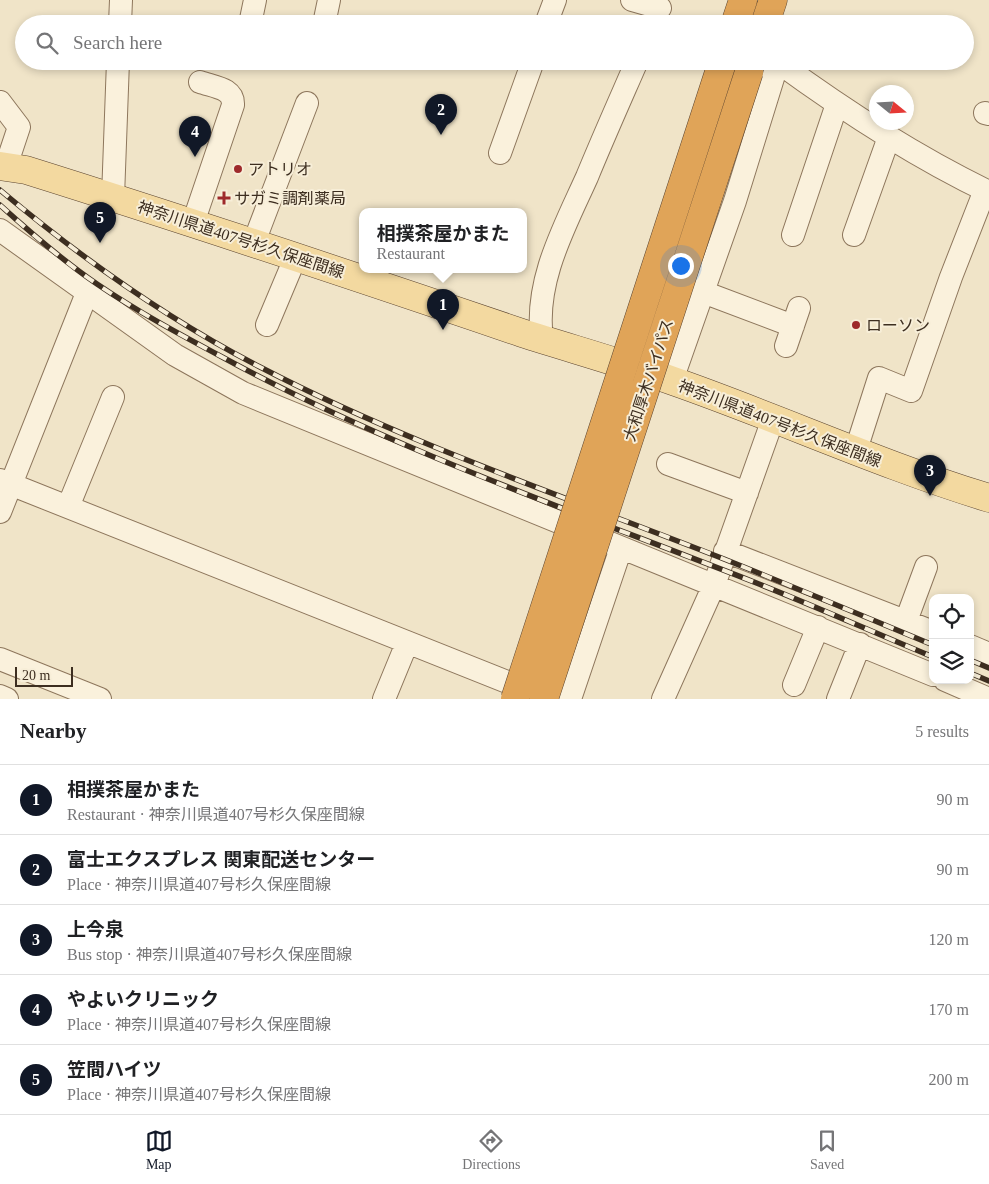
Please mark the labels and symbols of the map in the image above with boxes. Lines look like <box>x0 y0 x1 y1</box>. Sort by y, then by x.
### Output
north arrow <box>869 85 914 130</box>
pin: 2 <box>425 94 457 135</box>
pin: 4 <box>179 116 211 157</box>
place label: アトリオ <box>248 161 312 178</box>
marker: アトリオ <box>232 163 244 175</box>
place label: サガミ調剤薬局 <box>234 190 346 207</box>
marker: サガミ調剤薬局 <box>218 192 230 204</box>
street label: 神奈川県道407号杉久保座間線 <box>135 198 346 281</box>
pin: 5 <box>84 202 116 243</box>
your location <box>668 253 694 279</box>
pin: 1 <box>427 289 459 330</box>
street label: 大和厚木バイパス <box>621 317 676 444</box>
place label: ローソン <box>866 317 930 334</box>
marker: ローソン <box>850 319 862 331</box>
street label: 神奈川県道407号杉久保座間線 <box>676 377 884 470</box>
pin: 3 <box>914 455 946 496</box>
scale bar <box>15 664 72 687</box>

